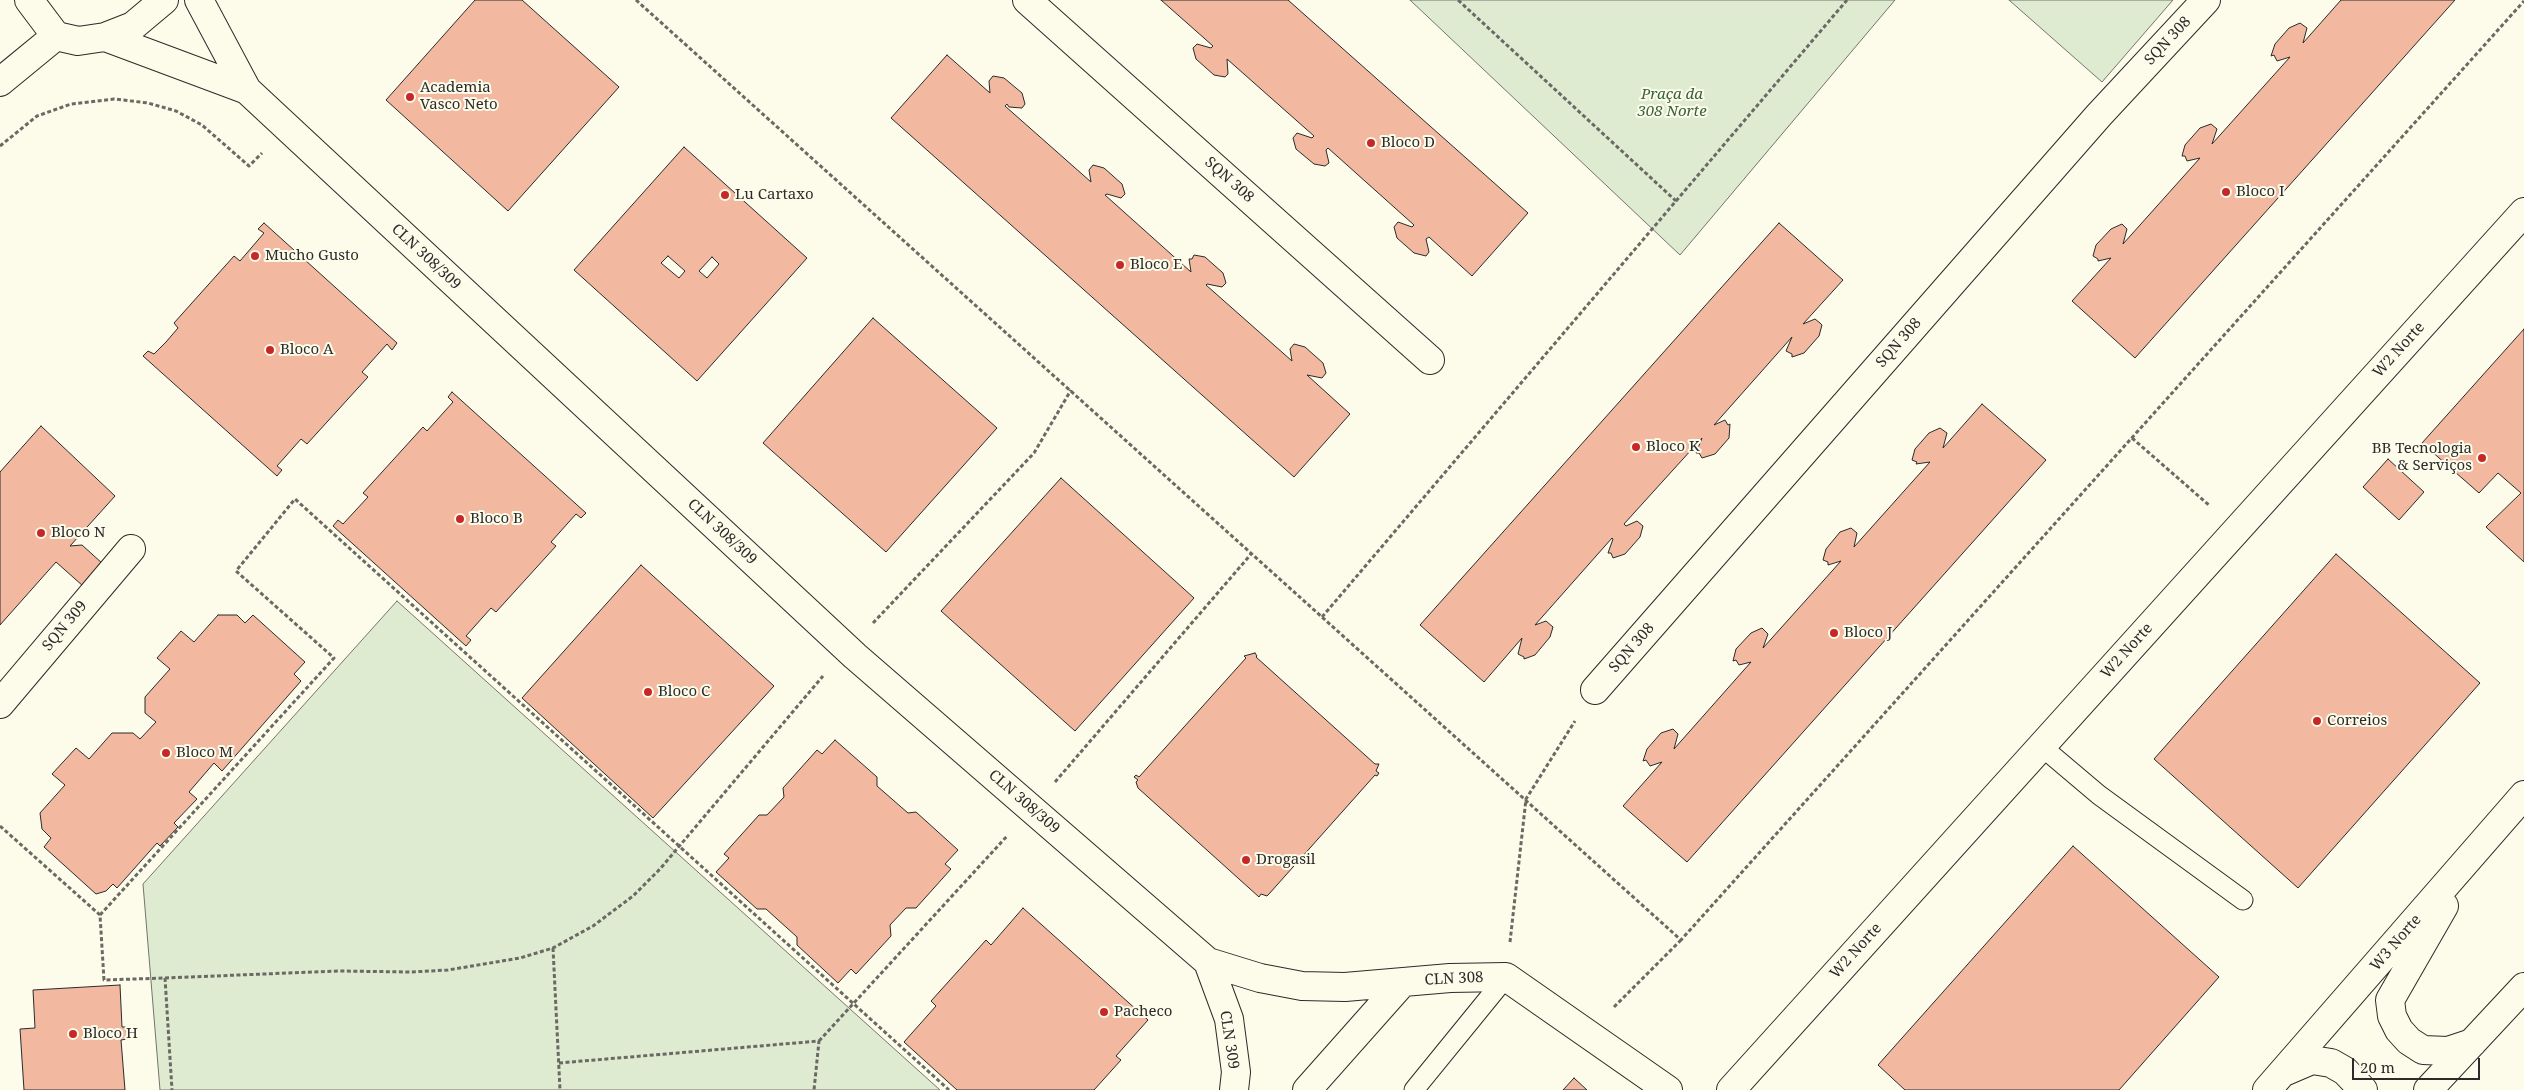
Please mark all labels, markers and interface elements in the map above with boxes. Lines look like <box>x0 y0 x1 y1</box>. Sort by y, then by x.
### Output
street label: SQN 308 <box>2141 13 2195 69</box>
place label: Academia Vasco Neto <box>420 79 498 114</box>
park label: Praça da 308 Norte <box>1637 86 1707 121</box>
marker: Academia Vasco Neto <box>404 91 416 103</box>
place label: Bloco D <box>1381 134 1435 152</box>
marker: Bloco D <box>1365 137 1377 149</box>
street label: SQN 308 <box>1201 153 1257 207</box>
place label: Bloco I <box>2236 183 2285 201</box>
place label: Lu Cartaxo <box>735 186 814 204</box>
marker: Bloco I <box>2220 186 2232 198</box>
marker: Lu Cartaxo <box>719 189 731 201</box>
street label: CLN 308/309 <box>387 220 465 294</box>
place label: Mucho Gusto <box>265 247 359 265</box>
marker: Mucho Gusto <box>249 250 261 262</box>
place label: Bloco E <box>1130 256 1182 274</box>
marker: Bloco E <box>1114 259 1126 271</box>
street label: SQN 308 <box>1873 315 1925 371</box>
street label: W2 Norte <box>2369 319 2429 381</box>
place label: Bloco A <box>280 341 334 359</box>
marker: Bloco A <box>264 344 276 356</box>
place label: Bloco K <box>1646 438 1700 456</box>
place label: BB Tecnologia & Serviços <box>2372 440 2472 475</box>
marker: Bloco K <box>1630 441 1642 453</box>
marker: BB Tecnologia & Serviços <box>2476 452 2488 464</box>
street label: CLN 308/309 <box>683 495 761 569</box>
place label: Bloco B <box>470 510 523 528</box>
marker: Bloco B <box>454 513 466 525</box>
place label: Bloco N <box>51 524 105 542</box>
marker: Bloco N <box>35 527 47 539</box>
street label: SQN 309 <box>39 597 91 655</box>
street label: SQN 308 <box>1606 620 1658 676</box>
street label: W2 Norte <box>2097 620 2157 682</box>
place label: Bloco J <box>1844 624 1892 642</box>
marker: Bloco J <box>1828 627 1840 639</box>
place label: Bloco C <box>658 683 710 701</box>
marker: Bloco C <box>642 686 654 698</box>
place label: Correios <box>2327 712 2387 730</box>
marker: Correios <box>2311 715 2323 727</box>
place label: Bloco M <box>176 744 233 762</box>
marker: Bloco M <box>160 747 172 759</box>
street label: CLN 308/309 <box>985 766 1063 838</box>
place label: Drogasil <box>1256 851 1315 869</box>
marker: Drogasil <box>1240 854 1252 866</box>
street label: W3 Norte <box>2367 911 2425 975</box>
street label: W2 Norte <box>1826 920 1886 982</box>
street label: CLN 308 <box>1424 968 1484 990</box>
place label: Pacheco <box>1114 1003 1172 1021</box>
marker: Pacheco <box>1098 1006 1110 1018</box>
street label: CLN 309 <box>1215 1009 1243 1071</box>
place label: Bloco H <box>83 1025 138 1043</box>
marker: Bloco H <box>67 1028 79 1040</box>
scale bar <box>2354 1048 2482 1080</box>
text: 20 m <box>2360 1057 2395 1077</box>

